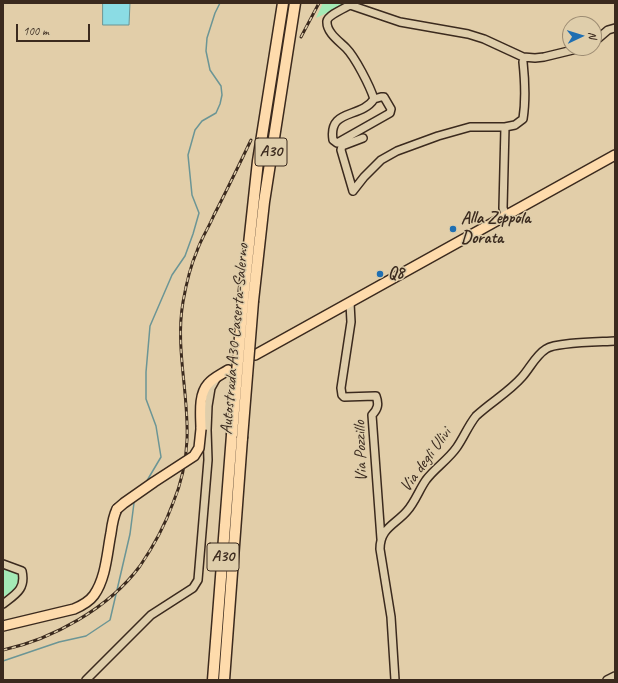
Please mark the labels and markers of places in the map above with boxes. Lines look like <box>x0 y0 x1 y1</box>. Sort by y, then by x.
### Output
place label: Alla Zeppola Dorata <box>461 209 530 249</box>
marker: Alla Zeppola Dorata <box>448 224 458 234</box>
place label: Q8 <box>388 264 404 284</box>
marker: Q8 <box>375 269 385 279</box>

